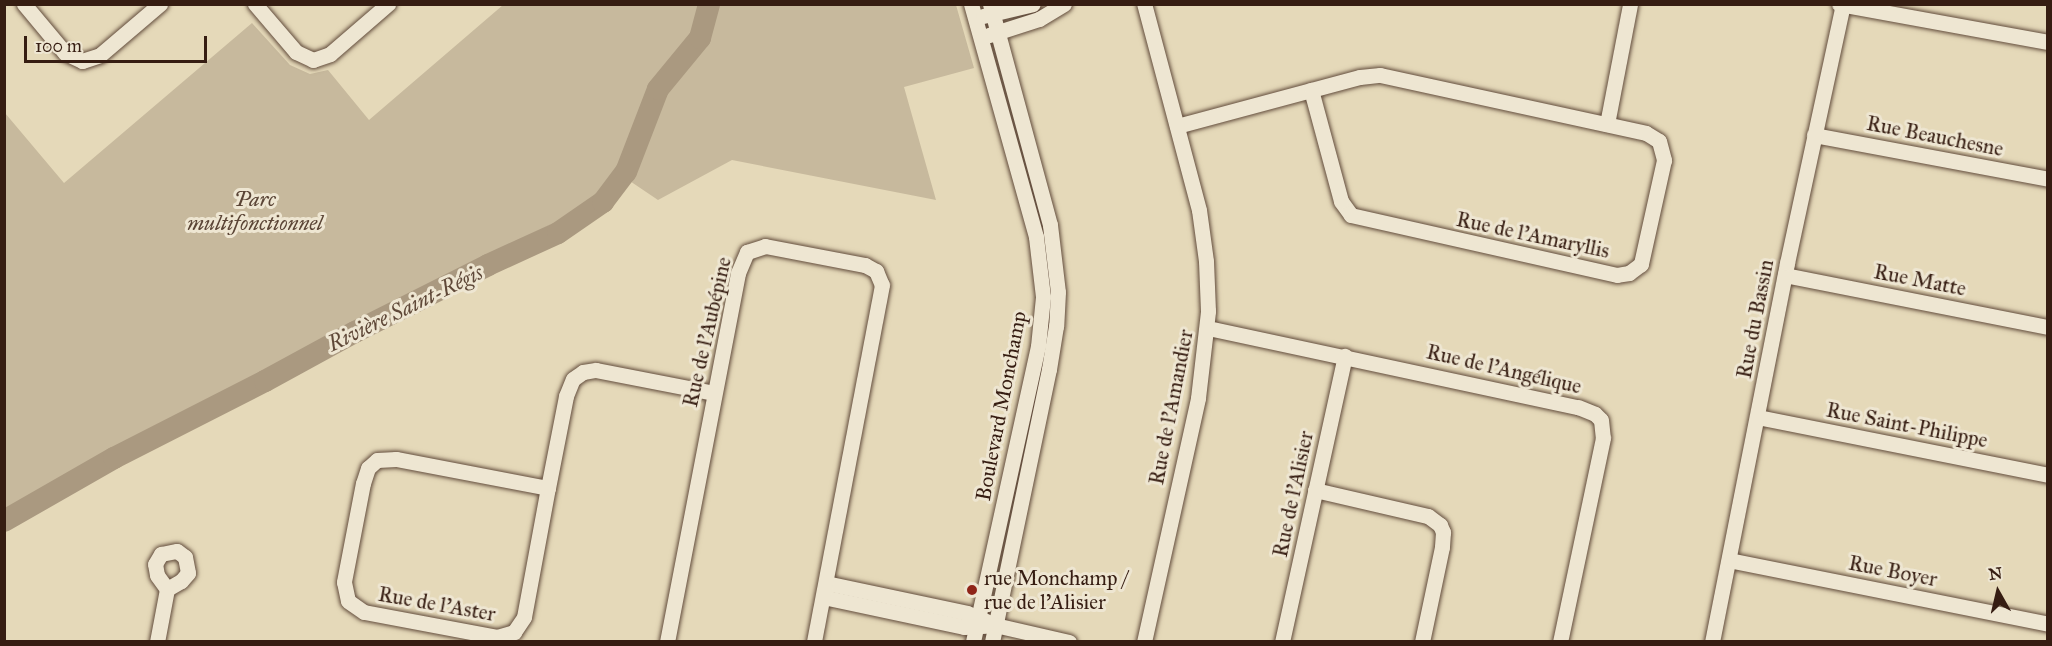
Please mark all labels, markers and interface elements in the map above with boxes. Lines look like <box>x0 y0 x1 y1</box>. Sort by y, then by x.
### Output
scale bar <box>27 24 210 62</box>
text: 100 m <box>35 35 82 57</box>
street label: Rue Beauchesne <box>1865 110 2005 162</box>
park label: Parc multifonctionnel <box>187 186 323 236</box>
street label: Rue de l'Amaryllis <box>1454 206 1612 264</box>
street label: Rue de l'Aubépine <box>677 254 737 410</box>
street label: Rue du Bassin <box>1731 257 1779 381</box>
water label: Rivière Saint-Régis <box>323 259 487 357</box>
street label: Rue Matte <box>1872 259 1968 301</box>
street label: Boulevard Monchamp <box>970 309 1032 503</box>
street label: Rue de l'Amandier <box>1144 327 1198 487</box>
street label: Rue de l'Angélique <box>1424 339 1584 399</box>
street label: Rue Saint-Philippe <box>1824 397 1990 453</box>
street label: Rue de l'Alisier <box>1267 429 1319 559</box>
street label: Rue Boyer <box>1847 550 1939 592</box>
north arrow <box>1968 562 2028 622</box>
text: N <box>1987 563 2003 584</box>
place label: rue Monchamp / rue de l'Alisier <box>984 565 1128 615</box>
street label: Rue de l'Aster <box>376 581 498 627</box>
marker: rue Monchamp / rue de l'Alisier <box>965 583 979 597</box>

